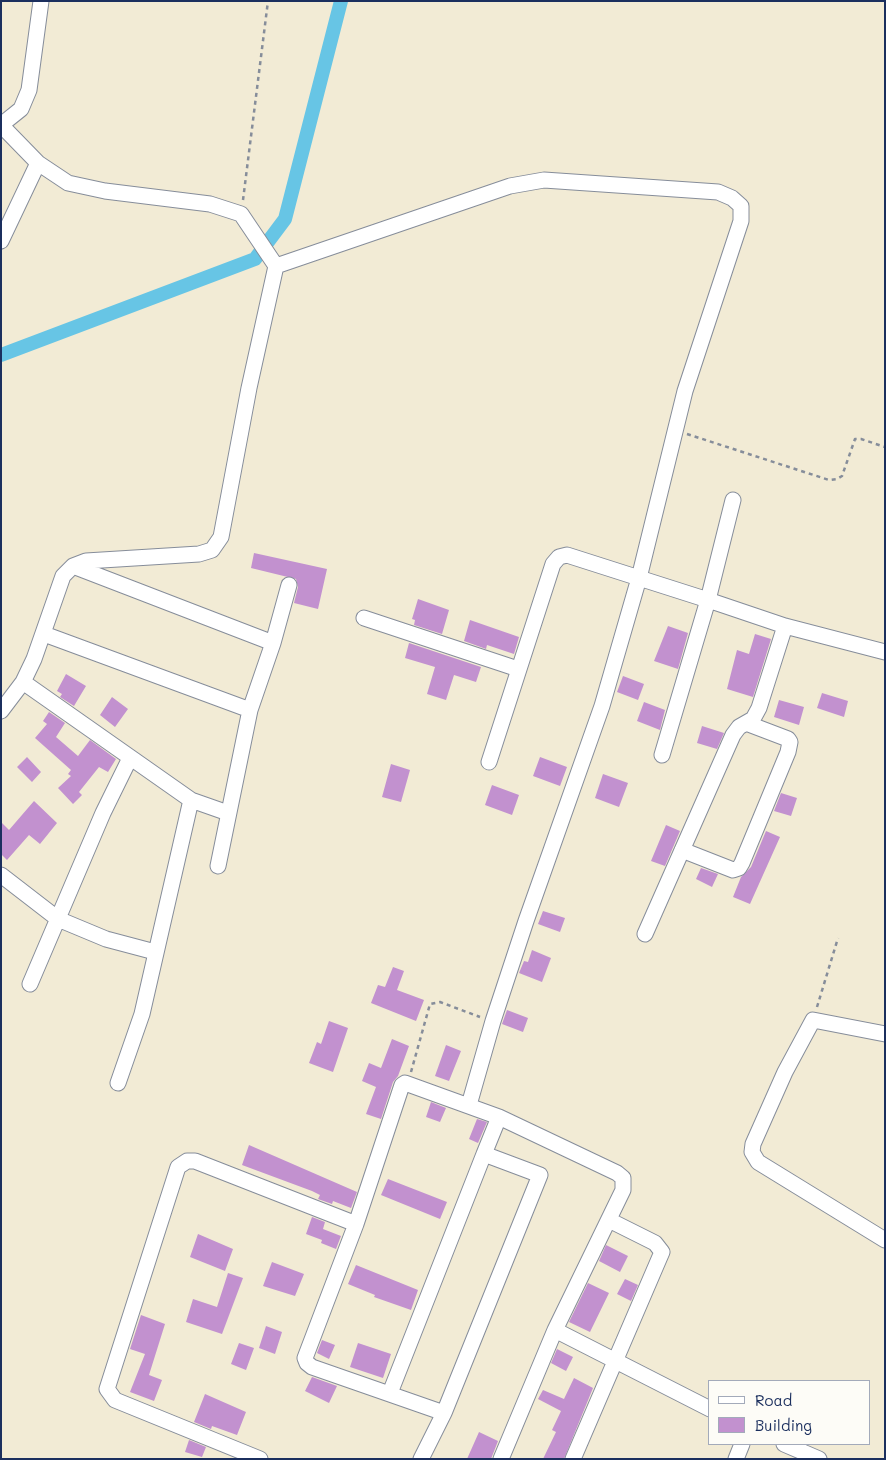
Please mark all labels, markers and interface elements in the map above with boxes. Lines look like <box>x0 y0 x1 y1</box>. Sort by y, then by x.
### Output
legend <box>708 1380 871 1445</box>
text: Road <box>755 1390 792 1410</box>
text: Building <box>755 1415 812 1435</box>

